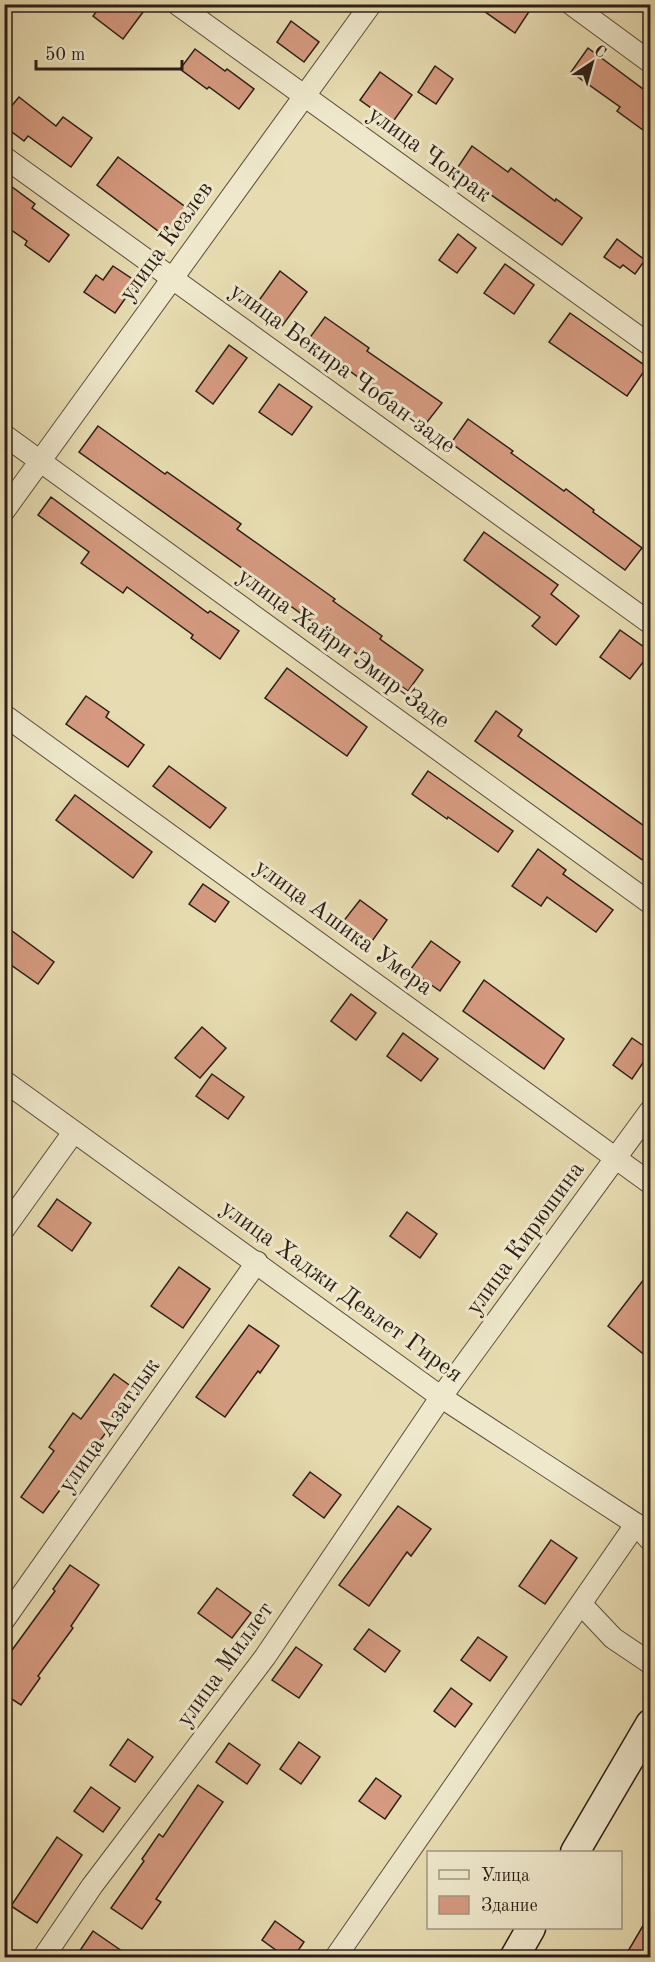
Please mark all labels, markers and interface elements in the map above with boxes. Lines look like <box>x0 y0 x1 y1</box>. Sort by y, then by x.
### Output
scale bar <box>36 33 182 71</box>
north arrow <box>562 33 622 93</box>
text: С <box>591 43 609 62</box>
text: 50 m <box>45 46 85 64</box>
street label: улица Чокрак <box>363 102 495 208</box>
street label: улица Кезлев <box>116 178 218 306</box>
street label: улица Бекира Чобан-заде <box>225 279 459 459</box>
street label: улица Хайри Эмир-Заде <box>232 564 454 734</box>
street label: улица Ашика Умера <box>249 855 437 1001</box>
street label: улица Кирюшина <box>462 1158 590 1320</box>
street label: улица Хаджи Девлет Гирея <box>216 1196 466 1388</box>
street label: улица Азатлык <box>55 1354 165 1498</box>
street label: улица Миллет <box>173 1598 279 1732</box>
legend <box>427 1851 622 1929</box>
text: Улица <box>481 1867 530 1885</box>
text: Здание <box>481 1897 538 1915</box>

